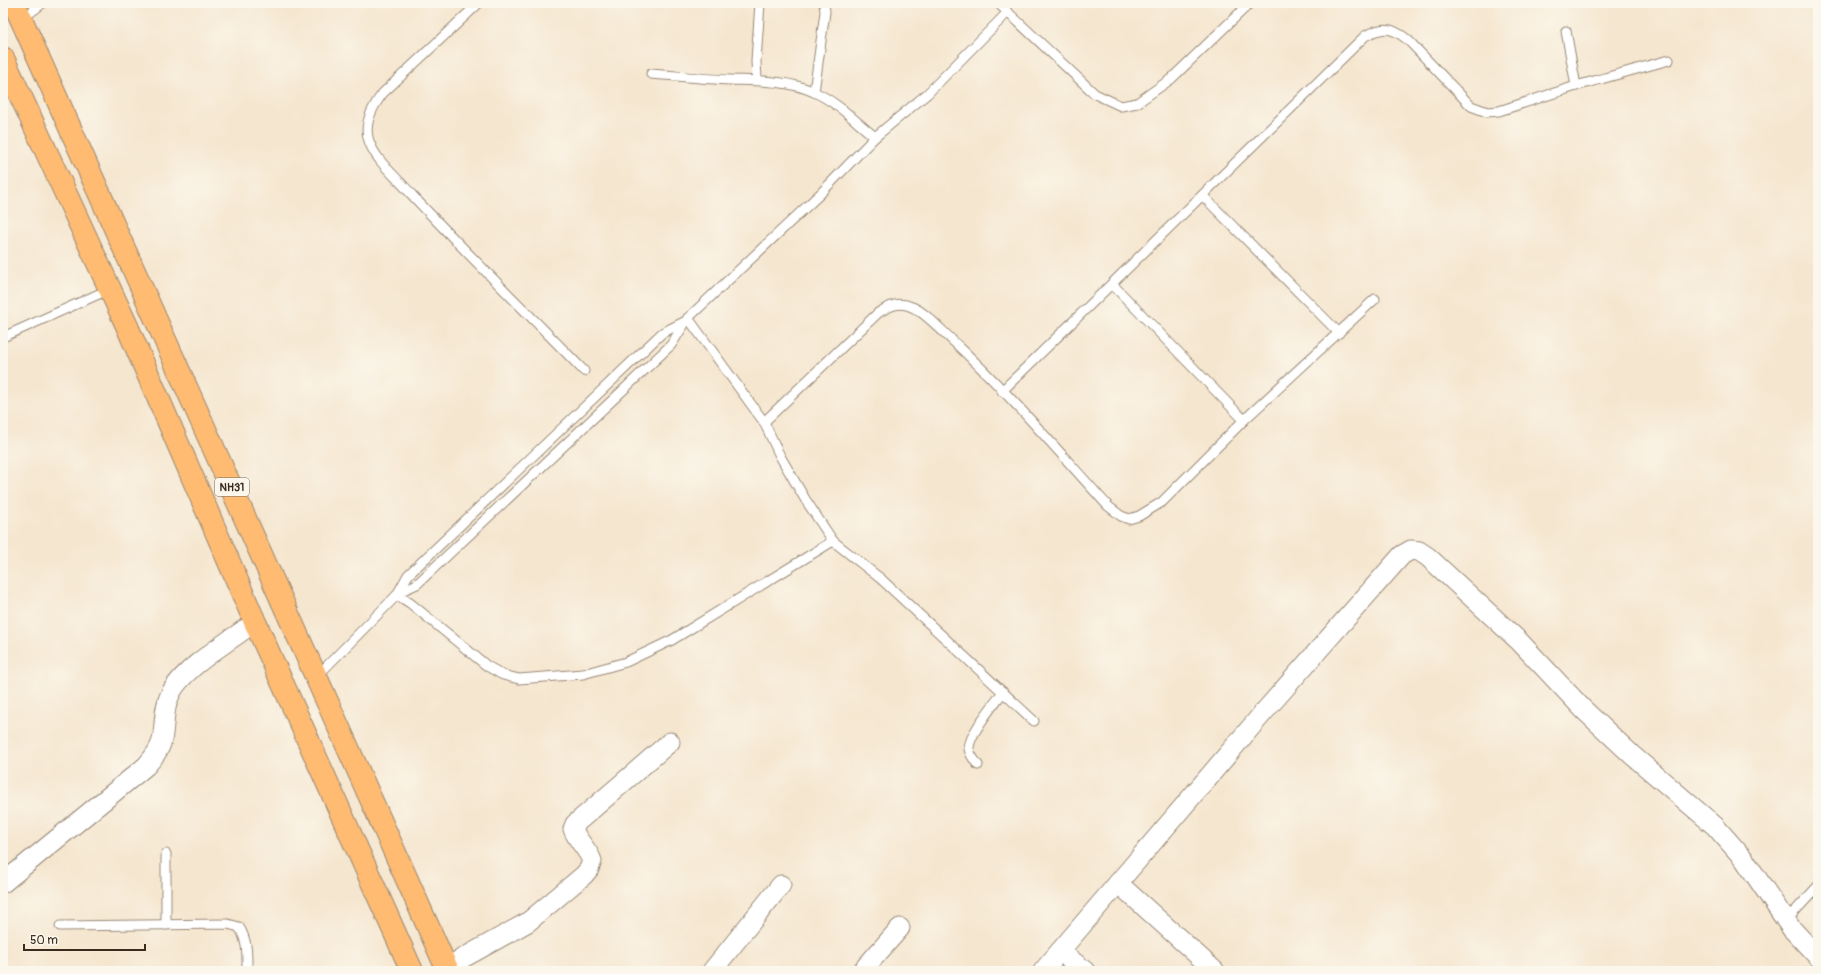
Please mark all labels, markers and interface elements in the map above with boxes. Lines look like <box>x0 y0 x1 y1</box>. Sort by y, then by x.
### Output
road number: NH31 <box>215 478 249 496</box>
scale bar <box>24 926 145 952</box>
text: 50 m <box>30 933 58 948</box>

